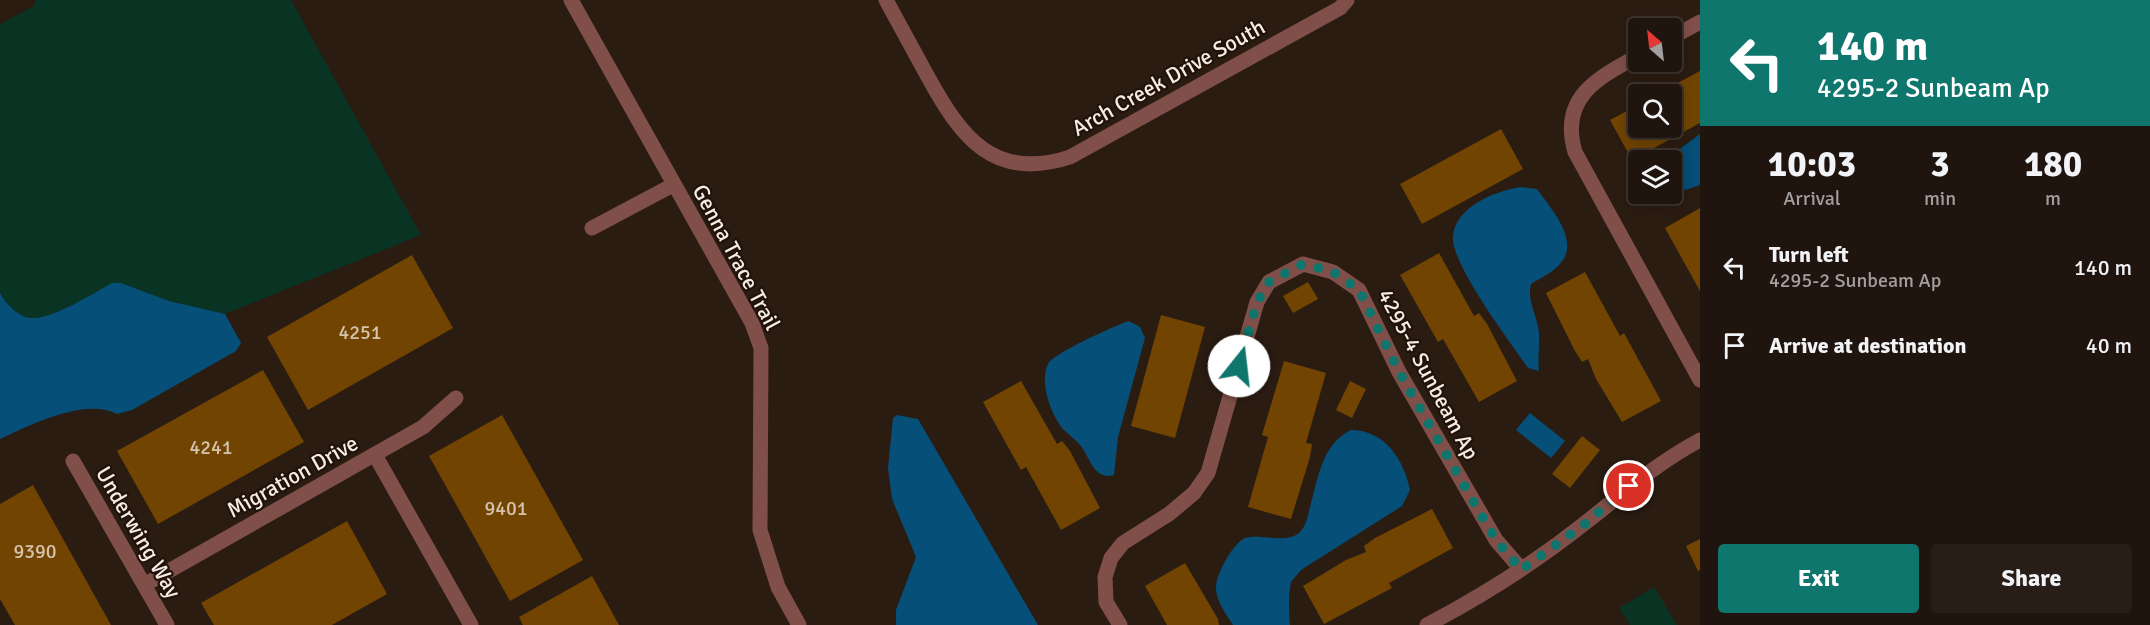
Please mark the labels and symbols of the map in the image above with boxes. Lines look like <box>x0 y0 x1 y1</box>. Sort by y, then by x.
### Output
street label: Arch Creek Drive South <box>1067 13 1270 142</box>
north arrow <box>1628 18 1682 72</box>
street label: Genna Trace Trail <box>687 180 786 335</box>
street label: 4295-4 Sunbeam Ap <box>1372 284 1485 464</box>
house number: 4251 <box>338 320 382 345</box>
position arrow <box>1207 334 1271 398</box>
street label: Migration Drive <box>222 429 362 524</box>
house number: 4241 <box>189 435 233 460</box>
pin <box>1603 460 1654 511</box>
street label: Underwing Way <box>90 462 188 604</box>
house number: 9401 <box>484 496 528 521</box>
house number: 9390 <box>13 539 57 564</box>

